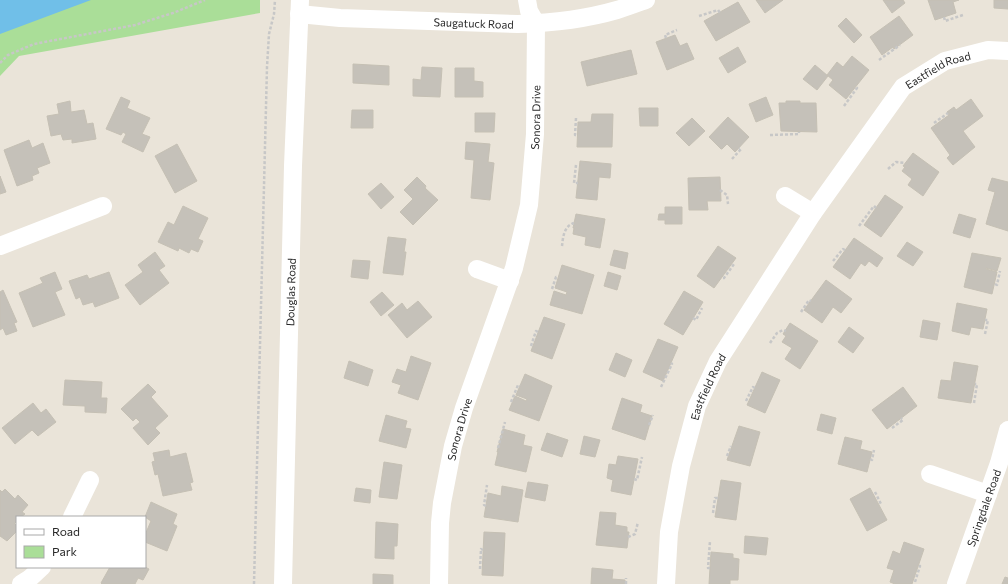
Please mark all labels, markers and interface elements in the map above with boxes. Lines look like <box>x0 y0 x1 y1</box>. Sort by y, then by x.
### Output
street label: Saugatuck Road <box>434 15 514 30</box>
street label: Eastfield Road <box>903 48 972 91</box>
street label: Sonora Drive <box>527 85 542 150</box>
street label: Douglas Road <box>283 258 297 326</box>
street label: Eastfield Road <box>687 351 728 421</box>
street label: Sonora Drive <box>444 396 474 461</box>
street label: Springdale Road <box>963 467 1003 548</box>
legend <box>16 516 146 568</box>
text: Road <box>52 524 80 538</box>
text: Park <box>52 544 78 558</box>

